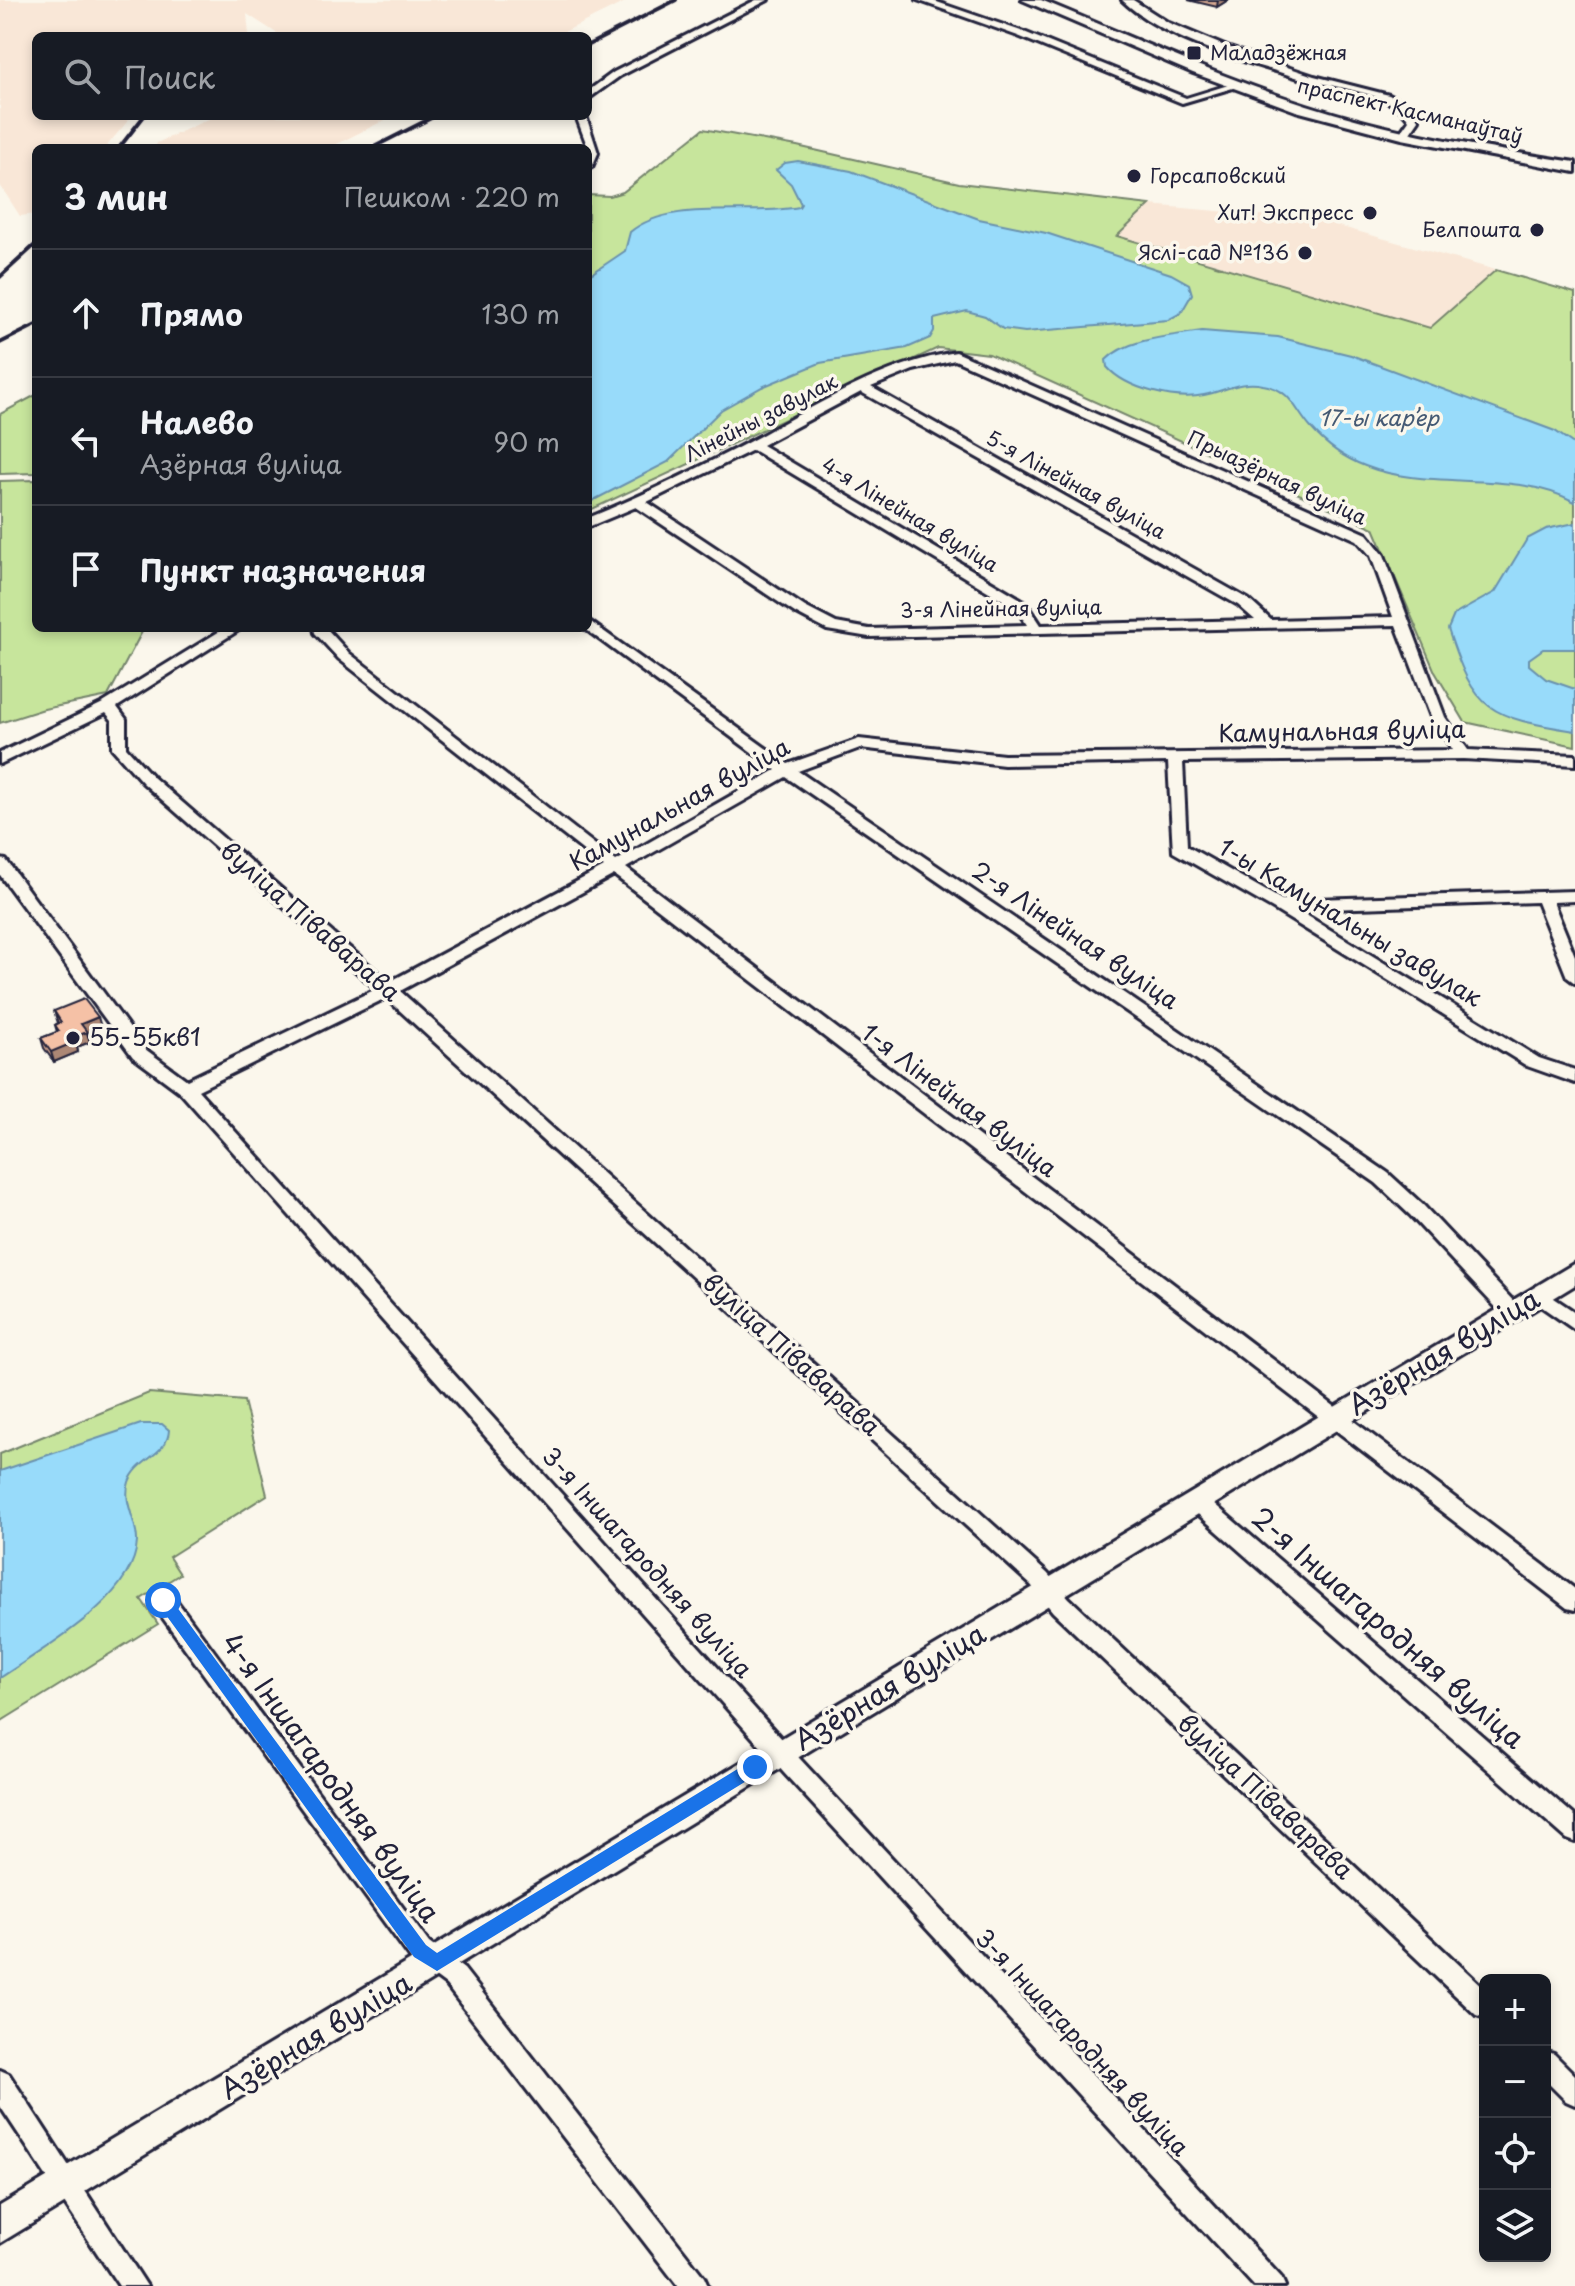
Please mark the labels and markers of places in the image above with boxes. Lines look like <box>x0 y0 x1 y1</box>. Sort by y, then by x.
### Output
place label: Маладзёжная <box>1210 37 1347 67</box>
marker: Маладзёжная <box>1185 44 1203 62</box>
place label: Горсаповский <box>1150 160 1286 190</box>
marker: Горсаповский <box>1125 167 1143 185</box>
place label: Хит! Экспресс <box>1217 197 1354 227</box>
marker: Хит! Экспресс <box>1361 204 1379 222</box>
place label: Белпошта <box>1423 214 1521 244</box>
marker: Белпошта <box>1528 221 1546 239</box>
place label: Яслі-сад №136 <box>1138 237 1289 267</box>
marker: Яслі-сад №136 <box>1296 244 1314 262</box>
place label: 55-55кв1 <box>89 1018 201 1054</box>
marker: 55-55кв1 <box>64 1029 82 1047</box>

